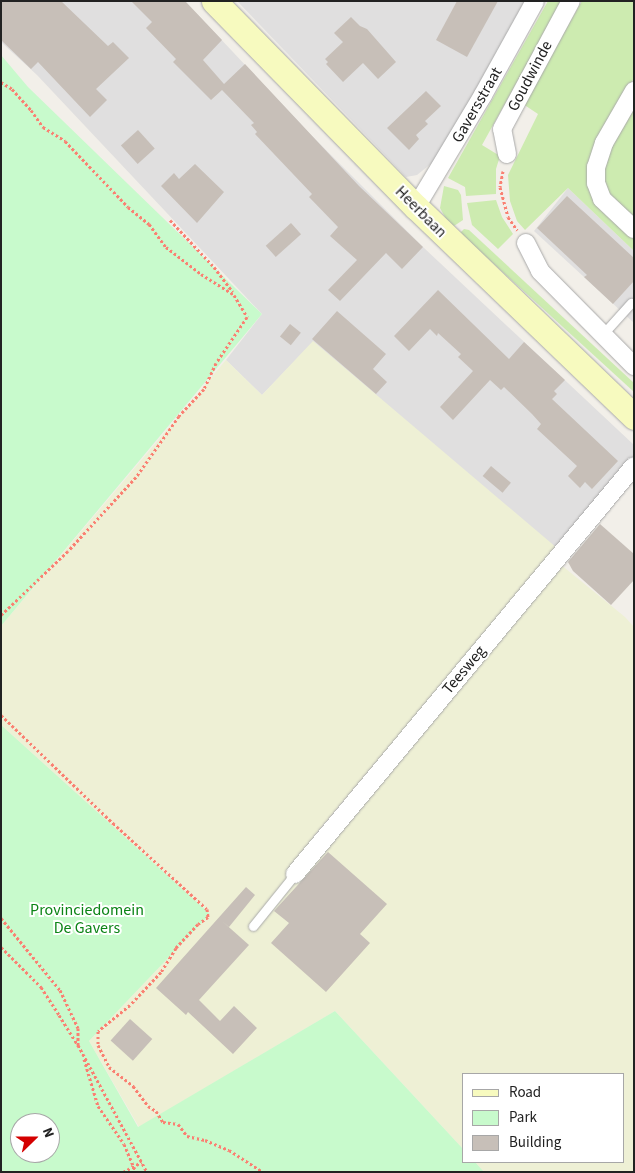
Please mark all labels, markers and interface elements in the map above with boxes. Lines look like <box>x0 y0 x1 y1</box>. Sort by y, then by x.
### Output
street label: Goudwinde <box>503 37 557 115</box>
street label: Gaversstraat <box>448 64 506 146</box>
street label: Heerbaan <box>391 182 451 242</box>
street label: Teesweg <box>438 642 490 698</box>
park label: Provinciedomein De Gavers <box>30 900 144 938</box>
legend <box>462 1073 625 1163</box>
text: Road <box>509 1082 541 1103</box>
text: Park <box>509 1107 537 1128</box>
north arrow <box>10 1113 60 1163</box>
text: N <box>37 1125 59 1141</box>
text: Building <box>509 1132 561 1153</box>

